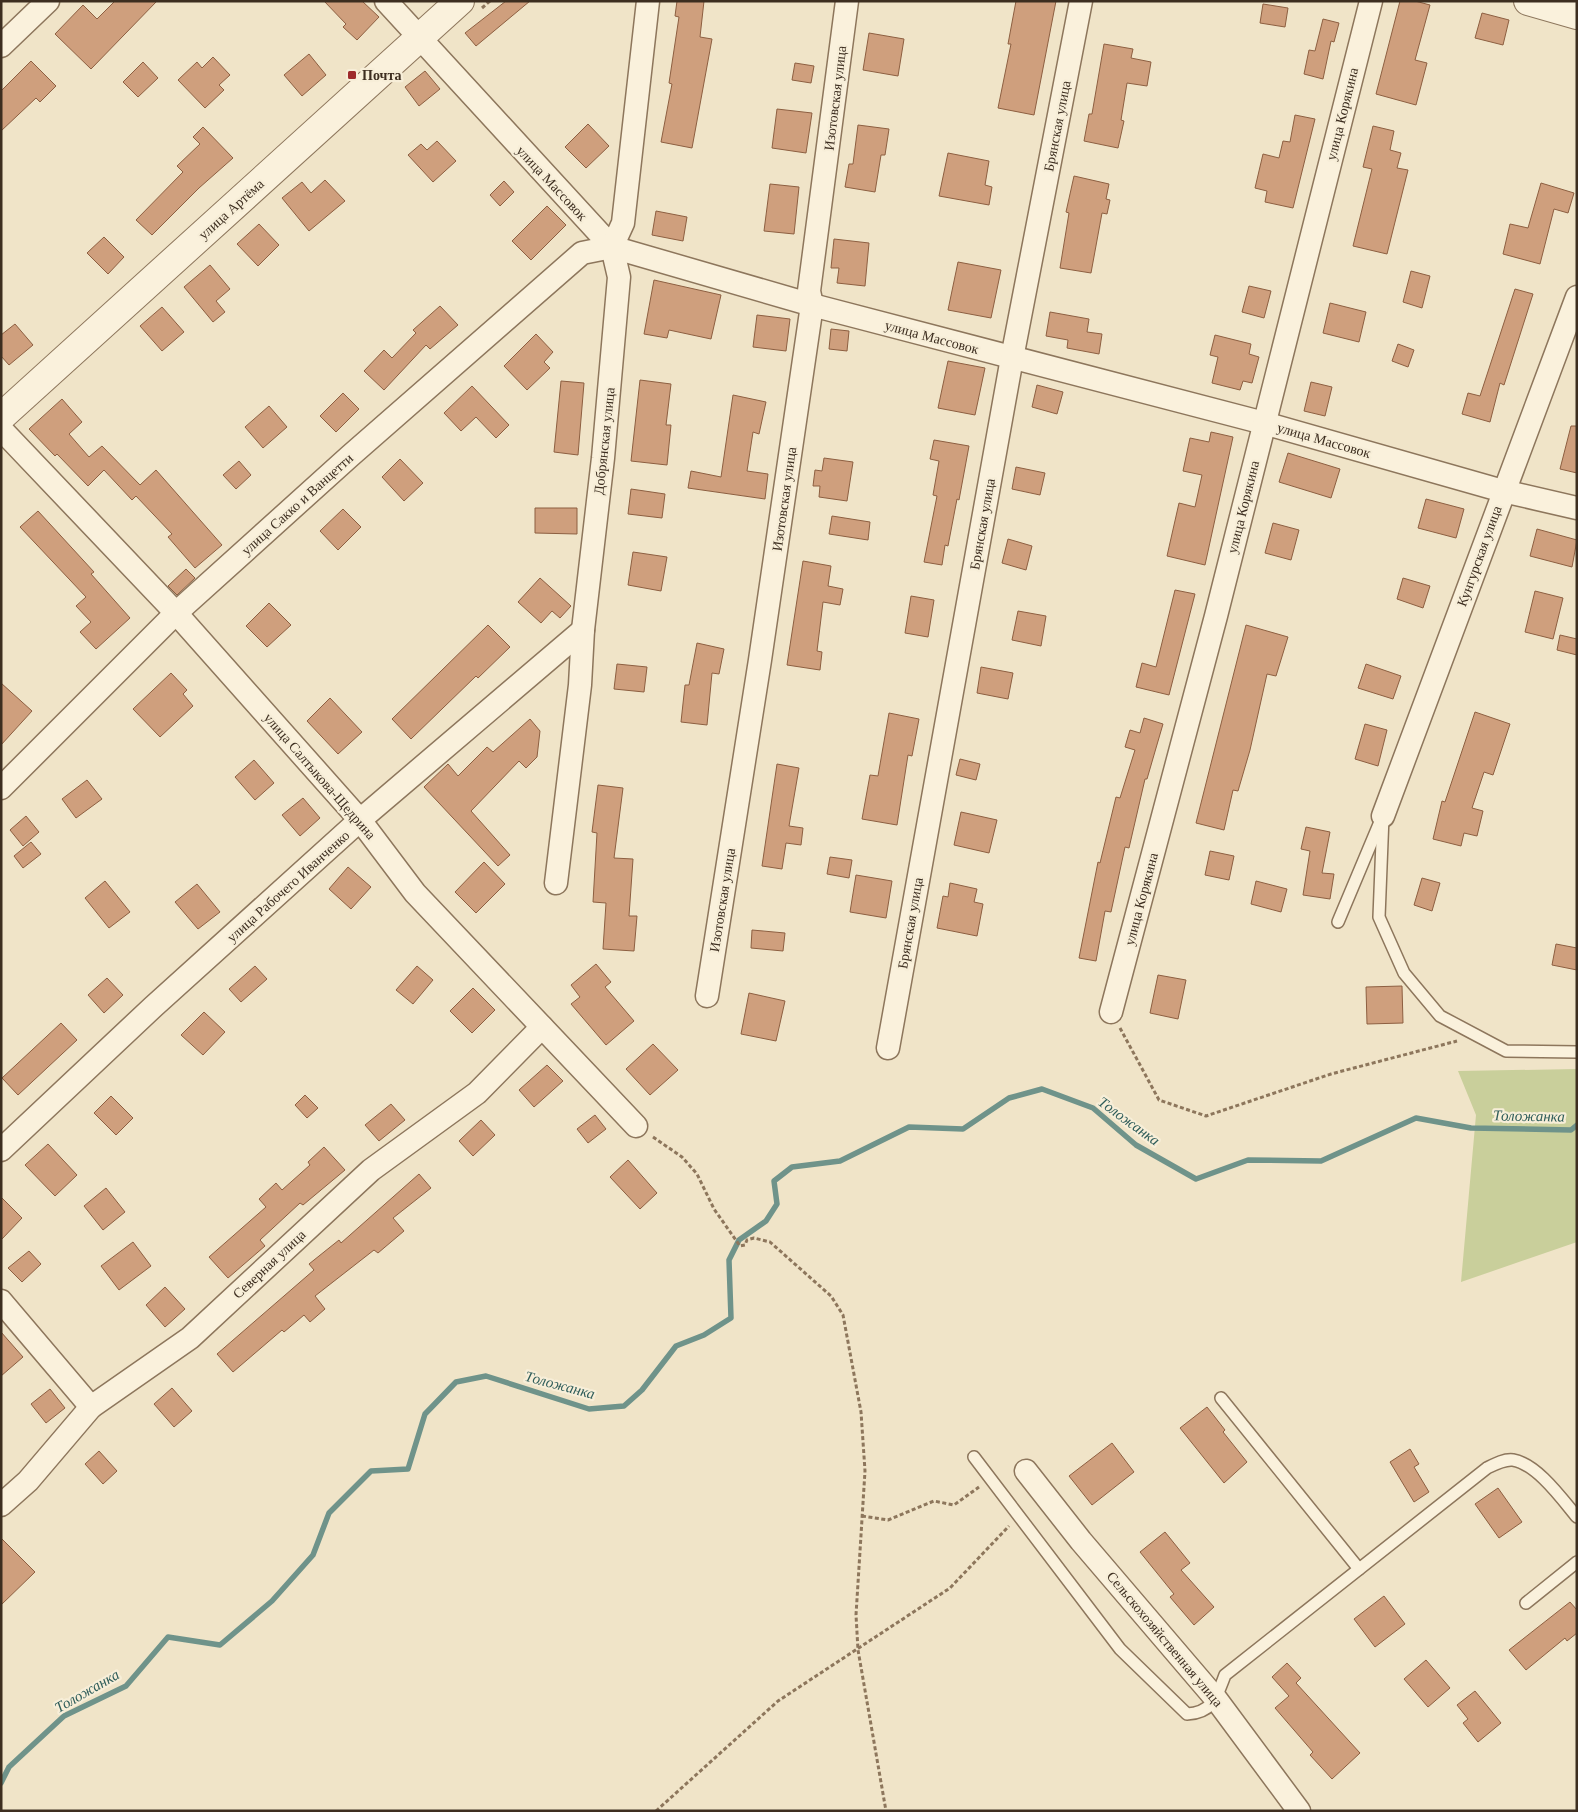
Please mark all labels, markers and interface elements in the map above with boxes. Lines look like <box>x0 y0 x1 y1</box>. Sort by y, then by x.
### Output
street label: Изотовская улица <box>822 44 849 151</box>
street label: улица Корякина <box>1324 65 1361 162</box>
place label: Почта <box>362 68 401 83</box>
marker: Почта <box>346 69 358 81</box>
street label: Брянская улица <box>1041 78 1074 173</box>
street label: улица Массовок <box>513 143 590 224</box>
street label: улица Артёма <box>196 176 268 242</box>
street label: улица Массовок <box>883 318 981 357</box>
street label: Добрянская улица <box>591 386 618 496</box>
street label: улица Массовок <box>1275 420 1372 461</box>
street label: Изотовская улица <box>770 445 799 552</box>
street label: улица Сакко и Ванцетти <box>239 450 356 558</box>
street label: улица Корякина <box>1225 458 1262 555</box>
street label: Брянская улица <box>967 476 998 571</box>
street label: Кунгурская улица <box>1454 503 1505 609</box>
street label: улица Салтыкова-Щедрина <box>261 710 379 843</box>
street label: улица Рабочего Иванченко <box>224 828 352 945</box>
street label: Изотовская улица <box>707 846 738 953</box>
street label: улица Корякина <box>1122 850 1161 947</box>
street label: Брянская улица <box>895 875 926 970</box>
water label: Толожанка <box>1095 1093 1163 1149</box>
water label: Толожанка <box>1493 1107 1565 1125</box>
street label: Северная улица <box>230 1226 309 1302</box>
water label: Толожанка <box>523 1368 597 1402</box>
street label: Сельскохозяйственная улица <box>1104 1569 1226 1711</box>
water label: Толожанка <box>52 1666 122 1716</box>

